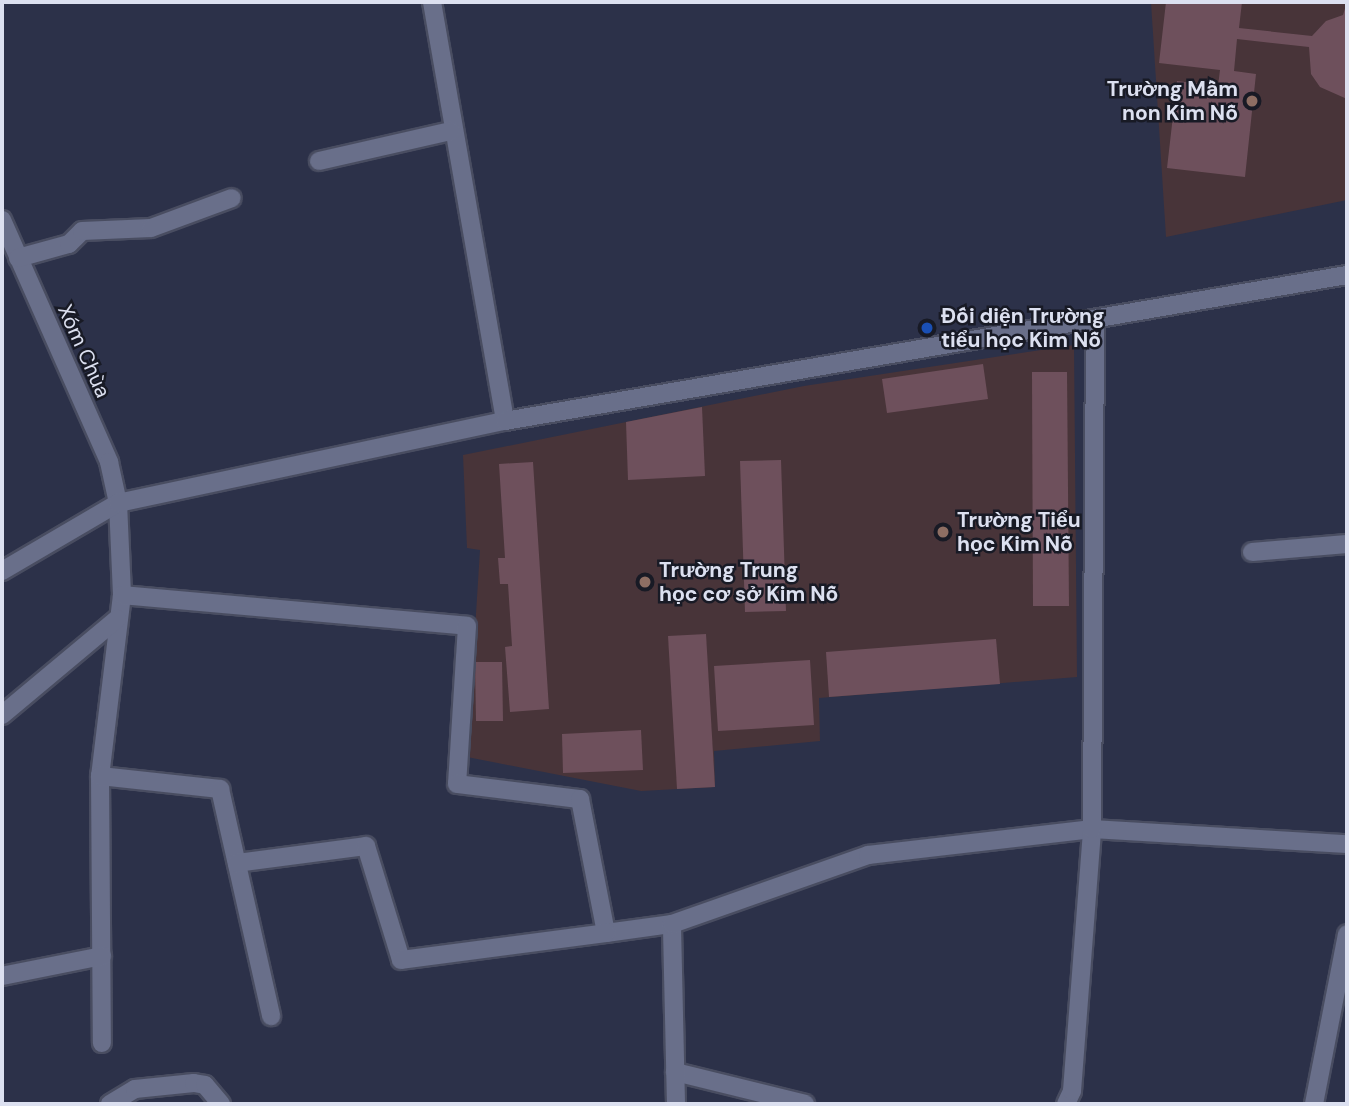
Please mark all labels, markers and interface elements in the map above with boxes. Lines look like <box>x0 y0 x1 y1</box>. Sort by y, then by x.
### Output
place label: Trường Mầm non Kim Nỗ <box>1107 76 1238 126</box>
marker: Trường Mầm non Kim Nỗ <box>1244 93 1260 109</box>
street label: Xóm Chùa <box>52 300 116 402</box>
place label: Đối diện Trường tiểu học Kim Nỗ <box>941 303 1104 353</box>
marker: Đối diện Trường tiểu học Kim Nỗ <box>919 320 935 336</box>
place label: Trường Tiểu học Kim Nỗ <box>957 507 1081 557</box>
marker: Trường Tiểu học Kim Nỗ <box>935 524 951 540</box>
place label: Trường Trung học cơ sở Kim Nỗ <box>659 557 838 607</box>
marker: Trường Trung học cơ sở Kim Nỗ <box>637 574 653 590</box>

